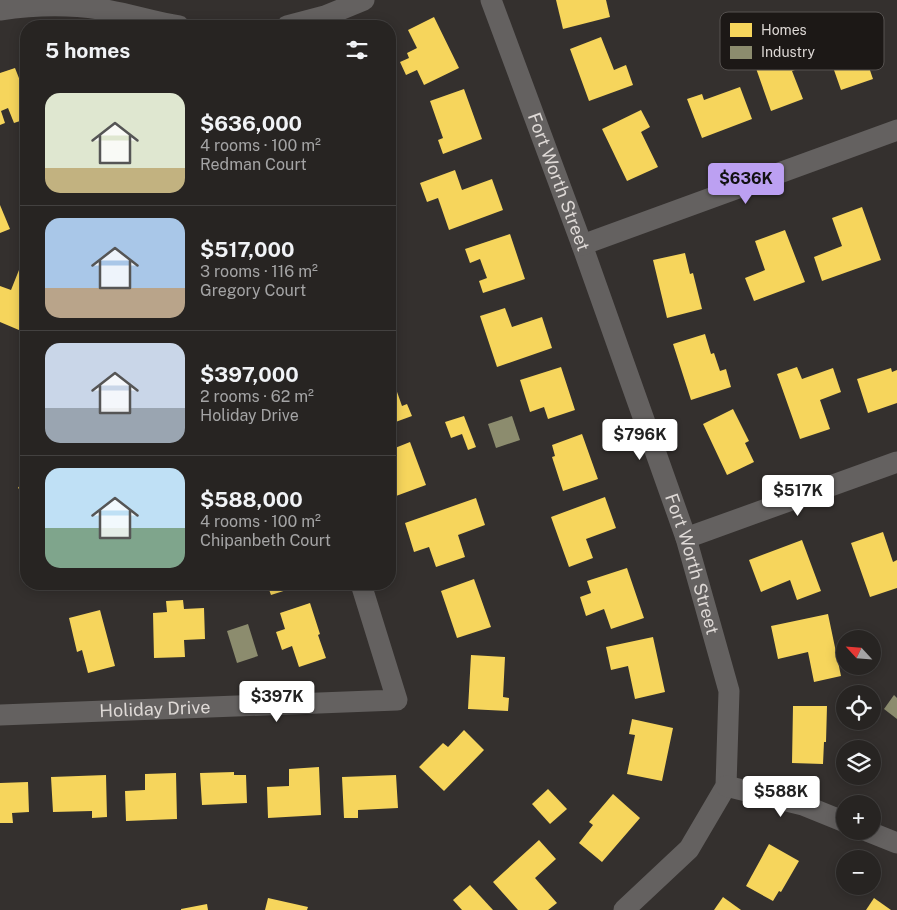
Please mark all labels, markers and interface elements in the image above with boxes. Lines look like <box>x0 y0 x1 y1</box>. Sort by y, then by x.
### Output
legend <box>720 12 884 70</box>
text: Homes <box>761 22 807 38</box>
icon: filters <box>343 36 371 64</box>
text: 5 homes <box>45 38 130 63</box>
text: Industry <box>761 44 816 60</box>
street label: Fort Worth Street <box>524 110 594 254</box>
text: $636,000 <box>200 111 302 136</box>
icon: home <box>85 113 145 173</box>
text: 4 rooms · 100 m² <box>200 136 321 155</box>
text: Redman Court <box>200 155 307 174</box>
pin: $636K <box>711 162 781 205</box>
text: $636K <box>719 169 773 188</box>
text: $517,000 <box>200 237 295 262</box>
icon: home <box>85 238 145 298</box>
text: 3 rooms · 116 m² <box>200 262 318 281</box>
text: Gregory Court <box>200 281 306 300</box>
text: $397,000 <box>200 362 299 387</box>
icon: home <box>85 363 145 423</box>
text: 2 rooms · 62 m² <box>200 387 314 406</box>
text: Holiday Drive <box>200 406 299 425</box>
pin: $796K <box>605 418 675 461</box>
text: $796K <box>613 425 667 444</box>
pin: $517K <box>763 474 833 517</box>
text: $517K <box>773 481 823 500</box>
text: $588,000 <box>200 487 303 512</box>
icon: home <box>85 488 145 548</box>
street label: Fort Worth Street <box>661 491 724 637</box>
text: 4 rooms · 100 m² <box>200 512 321 531</box>
text: Chipanbeth Court <box>200 531 331 550</box>
north arrow <box>836 630 881 675</box>
map controls <box>836 630 881 895</box>
pin: $397K <box>242 680 312 723</box>
button: locate <box>836 685 881 730</box>
text: $397K <box>250 687 304 706</box>
street label: Holiday Drive <box>99 696 211 721</box>
button: layers <box>836 740 881 785</box>
pin: $588K <box>746 776 816 818</box>
text: $588K <box>754 782 808 801</box>
button: + <box>836 795 881 840</box>
button: − <box>836 850 881 895</box>

